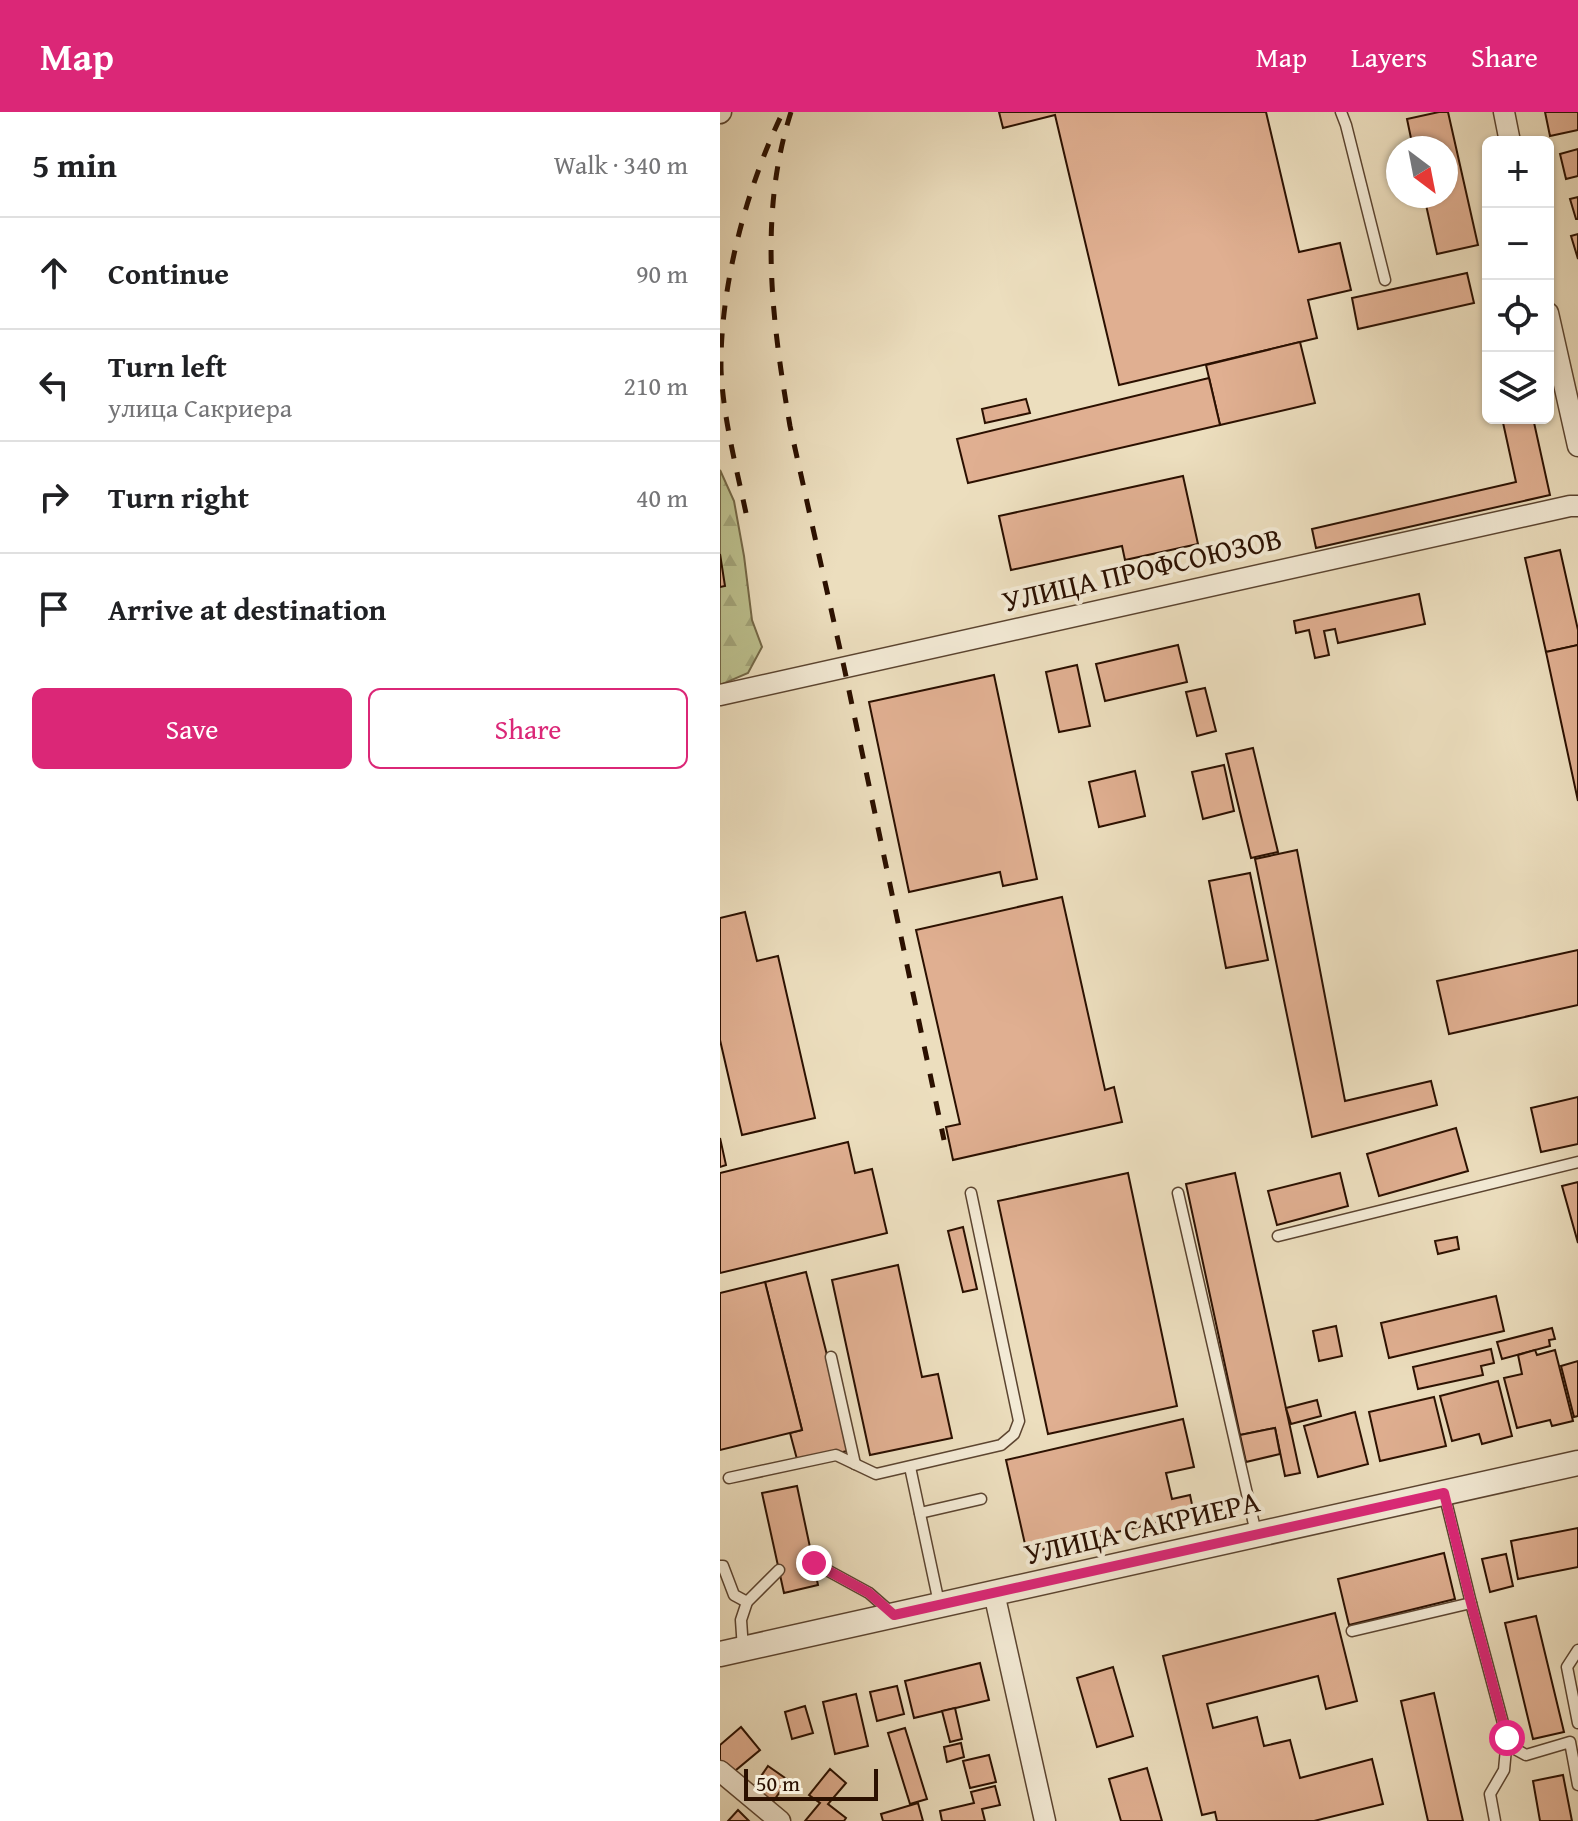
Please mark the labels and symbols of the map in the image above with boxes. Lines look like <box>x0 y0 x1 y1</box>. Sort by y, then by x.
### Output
north arrow <box>1386 136 1458 208</box>
street label: УЛИЦА ПРОФСОЮЗОВ <box>998 515 1286 623</box>
street label: УЛИЦА САКРИЕРА <box>1020 1479 1264 1576</box>
route end <box>796 1545 832 1581</box>
route start <box>1489 1720 1525 1756</box>
scale bar <box>744 1765 878 1801</box>

